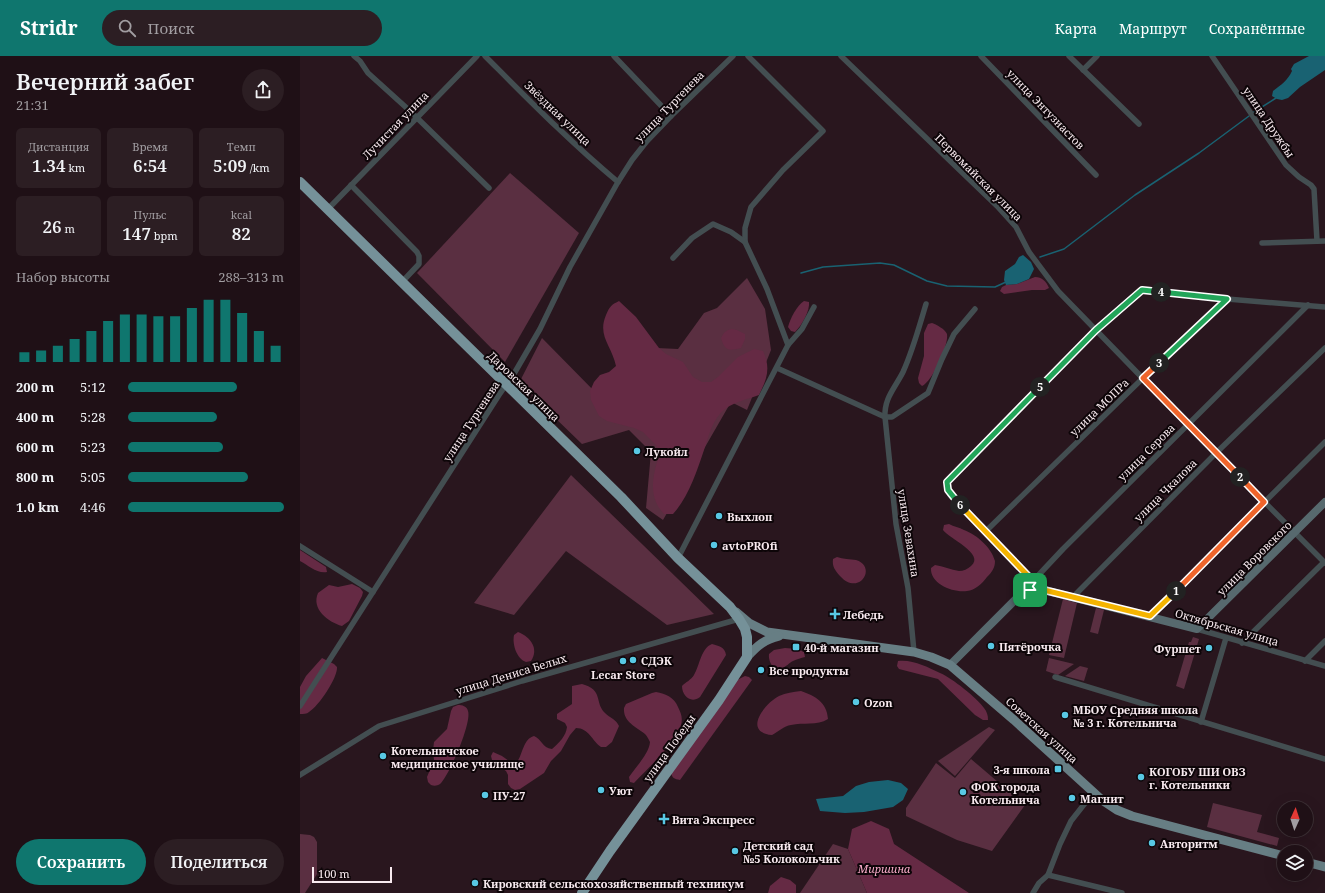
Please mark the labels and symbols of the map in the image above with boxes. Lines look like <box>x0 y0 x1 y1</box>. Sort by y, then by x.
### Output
street label: улица Энтузиастов <box>1004 66 1088 152</box>
street label: улица Тургенева <box>631 67 707 145</box>
street label: Звёздная улица <box>521 77 595 149</box>
street label: улица Дружбы <box>1240 84 1298 160</box>
street label: Лучистая улица <box>359 88 431 162</box>
street label: Первомайская улица <box>932 130 1026 224</box>
pin: 4 <box>1151 282 1171 302</box>
street label: Даровская улица <box>485 348 563 424</box>
pin: 3 <box>1149 353 1169 373</box>
street label: улица МОПРа <box>1066 375 1132 439</box>
pin: 5 <box>1030 377 1050 397</box>
street label: улица Тургенева <box>439 378 503 464</box>
street label: улица Серова <box>1114 420 1178 484</box>
place label: Лукойл <box>645 444 688 459</box>
marker: Лукойл <box>632 446 642 456</box>
street label: улица Чкалова <box>1130 455 1200 525</box>
pin: 2 <box>1230 467 1250 487</box>
street label: улица Зевахина <box>895 488 923 578</box>
pin: 6 <box>950 495 970 515</box>
place label: Выхлоп <box>727 509 773 524</box>
marker: Выхлоп <box>714 511 724 521</box>
street label: улица Воровского <box>1213 517 1295 599</box>
place label: avtoPROfi <box>722 538 778 553</box>
marker: avtoPROfi <box>709 540 719 550</box>
pin <box>1013 573 1047 607</box>
pin: 1 <box>1166 581 1186 601</box>
street label: Октябрьская улица <box>1173 605 1281 649</box>
place label: Лебедь <box>843 607 884 622</box>
marker: Лебедь <box>830 609 840 619</box>
place label: Пятёрочка <box>999 639 1062 654</box>
place label: 40-й магазин <box>804 640 879 655</box>
marker: Пятёрочка <box>986 641 996 651</box>
place label: Фуршет <box>1154 641 1201 656</box>
marker: 40-й магазин <box>791 642 801 652</box>
marker: Фуршет <box>1204 643 1214 653</box>
street label: улица Дениса Белых <box>454 650 569 698</box>
place label: СДЭК <box>641 653 673 668</box>
marker: СДЭК <box>628 655 638 665</box>
marker: Lecar Store <box>618 656 628 666</box>
place label: Все продукты <box>769 663 849 678</box>
marker: Все продукты <box>756 665 766 675</box>
place label: Lecar Store <box>591 667 655 682</box>
street label: Советская улица <box>1003 694 1081 766</box>
place label: Ozon <box>864 695 893 710</box>
marker: Ozon <box>851 697 861 707</box>
place label: МБОУ Средняя школа № 3 г. Котельнича <box>1073 702 1199 730</box>
marker: МБОУ Средняя школа № 3 г. Котельнича <box>1060 710 1070 720</box>
street label: улица Победы <box>639 711 699 785</box>
place label: Котельничское медицинское училище <box>391 743 524 771</box>
marker: Котельничское медицинское училище <box>378 751 388 761</box>
place label: 3-я школа <box>993 762 1050 777</box>
marker: 3-я школа <box>1053 764 1063 774</box>
place label: КОГОБУ ШИ ОВЗ г. Котельники <box>1149 764 1246 792</box>
marker: КОГОБУ ШИ ОВЗ г. Котельники <box>1136 772 1146 782</box>
place label: ФОК города Котельнича <box>971 779 1041 807</box>
place label: Уют <box>609 783 632 798</box>
marker: Уют <box>596 785 606 795</box>
marker: ФОК города Котельнича <box>958 787 968 797</box>
place label: ПУ-27 <box>493 788 525 803</box>
marker: ПУ-27 <box>480 790 490 800</box>
place label: Магнит <box>1080 791 1124 806</box>
marker: Магнит <box>1067 793 1077 803</box>
north arrow <box>1277 801 1313 837</box>
place label: Вита Экспресс <box>672 812 755 827</box>
marker: Вита Экспресс <box>659 814 669 824</box>
place label: Авторитм <box>1160 836 1218 851</box>
place label: Детский сад №5 Колокольчик <box>743 838 840 866</box>
marker: Авторитм <box>1147 838 1157 848</box>
marker: Детский сад №5 Колокольчик <box>730 846 740 856</box>
park label: Миршина <box>857 861 911 876</box>
scale bar <box>312 865 392 884</box>
place label: Кировский сельскохозяйственный техникум <box>483 876 745 891</box>
marker: Кировский сельскохозяйственный техникум <box>470 878 480 888</box>

